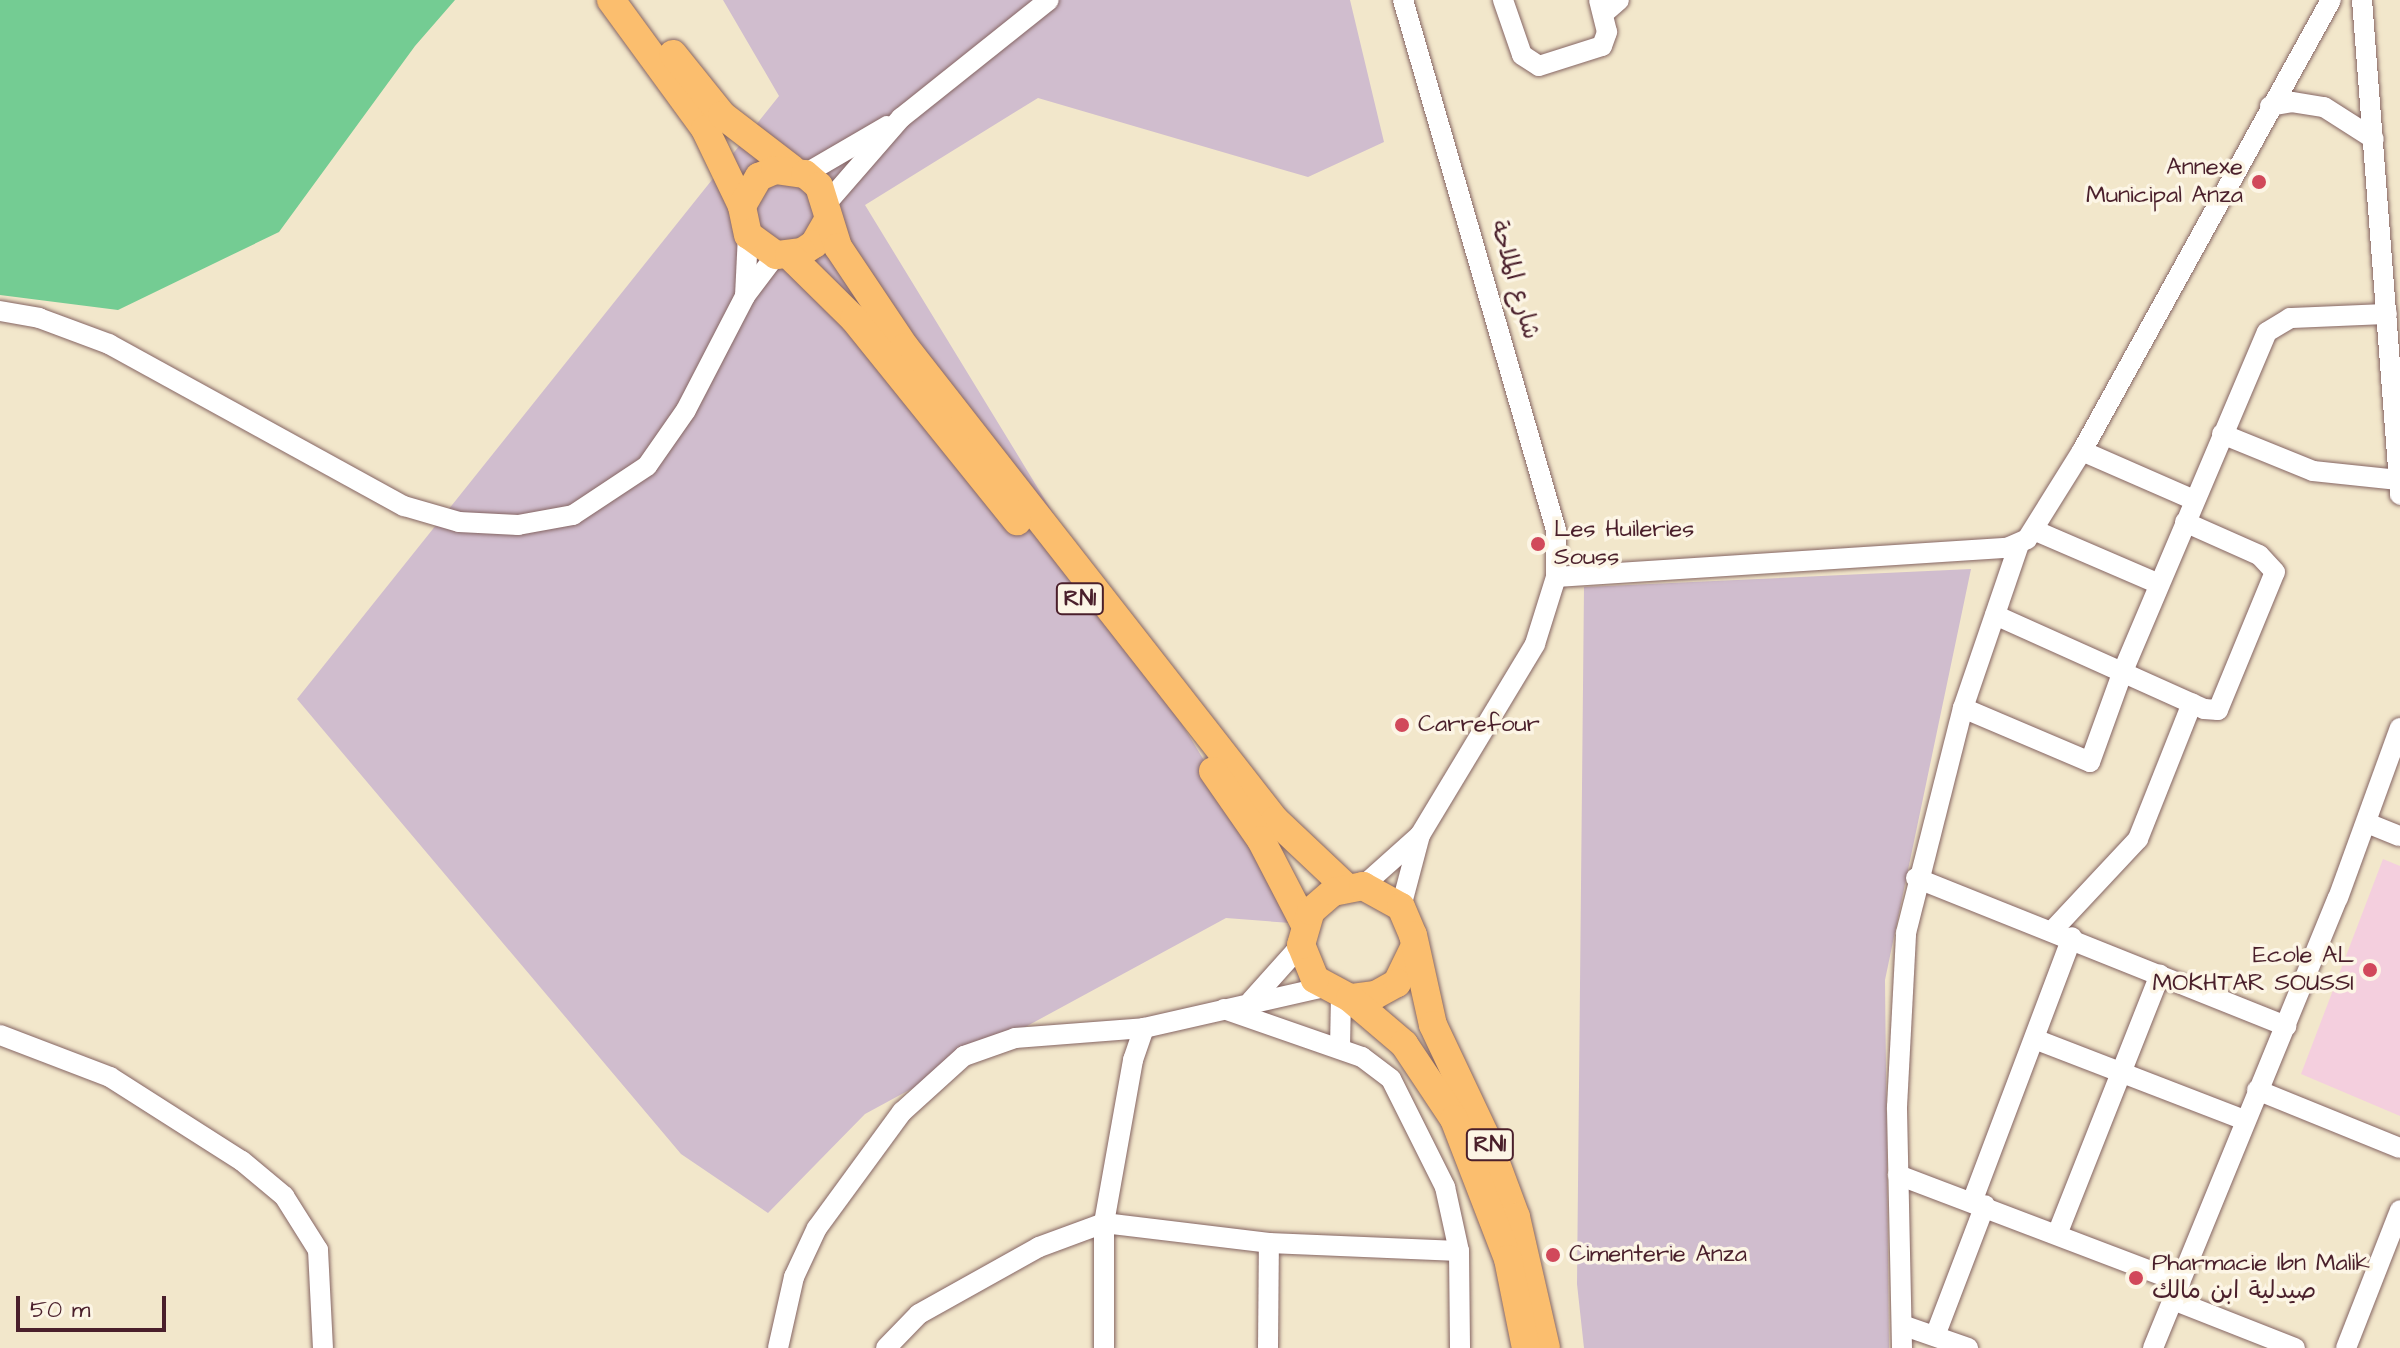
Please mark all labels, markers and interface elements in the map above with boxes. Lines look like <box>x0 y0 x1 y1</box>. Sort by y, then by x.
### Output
place label: Annexe Municipal Anza <box>2086 154 2243 210</box>
marker: Annexe Municipal Anza <box>2250 173 2268 191</box>
street label: شارع الملاحة <box>1483 217 1545 343</box>
place label: Les Huileries Souss <box>1554 516 1694 572</box>
marker: Les Huileries Souss <box>1529 535 1547 553</box>
road number: RN1 <box>1054 581 1106 617</box>
place label: Carrefour <box>1418 711 1540 739</box>
marker: Carrefour <box>1393 716 1411 734</box>
place label: Ecole AL MOKHTAR SOUSSI <box>2153 942 2354 998</box>
marker: Ecole AL MOKHTAR SOUSSI <box>2361 961 2379 979</box>
road number: RN1 <box>1464 1127 1516 1163</box>
place label: Cimenterie Anza <box>1569 1241 1747 1269</box>
marker: Cimenterie Anza <box>1544 1246 1562 1264</box>
place label: Pharmacie Ibn Malik صيدلية ابن مالك <box>2152 1250 2370 1306</box>
marker: Pharmacie Ibn Malik صيدلية ابن مالك <box>2127 1269 2145 1287</box>
scale bar <box>20 1280 170 1330</box>
text: 50 m <box>30 1293 90 1327</box>

